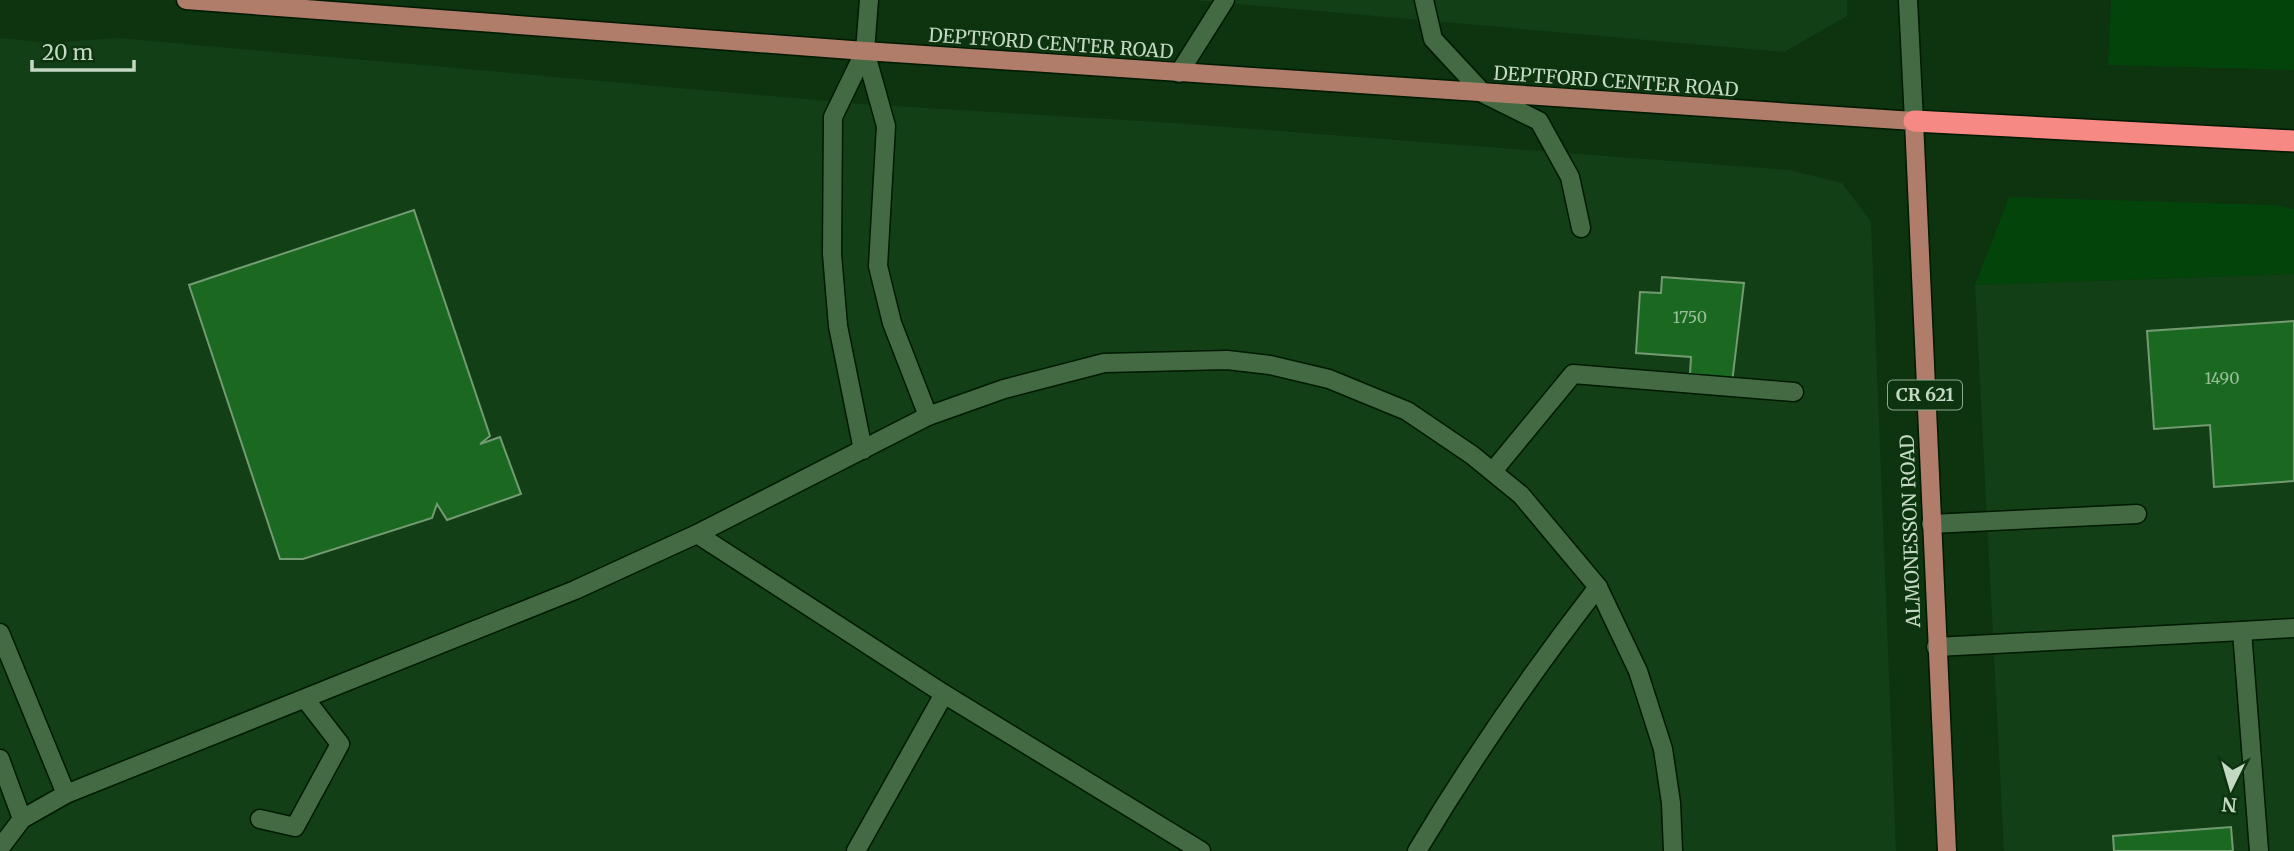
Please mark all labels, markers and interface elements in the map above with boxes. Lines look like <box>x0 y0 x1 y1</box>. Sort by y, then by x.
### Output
street label: DEPTFORD CENTER ROAD <box>928 22 1174 64</box>
scale bar <box>32 28 133 72</box>
text: 20 m <box>42 39 94 66</box>
street label: DEPTFORD CENTER ROAD <box>1493 60 1739 102</box>
house number: 1750 <box>1673 307 1707 327</box>
house number: 1490 <box>2204 368 2240 388</box>
road number: CR 621 <box>1888 380 1962 410</box>
street label: ALMONESSON ROAD <box>1895 434 1925 629</box>
north arrow <box>2196 753 2266 823</box>
text: N <box>2221 792 2238 818</box>

